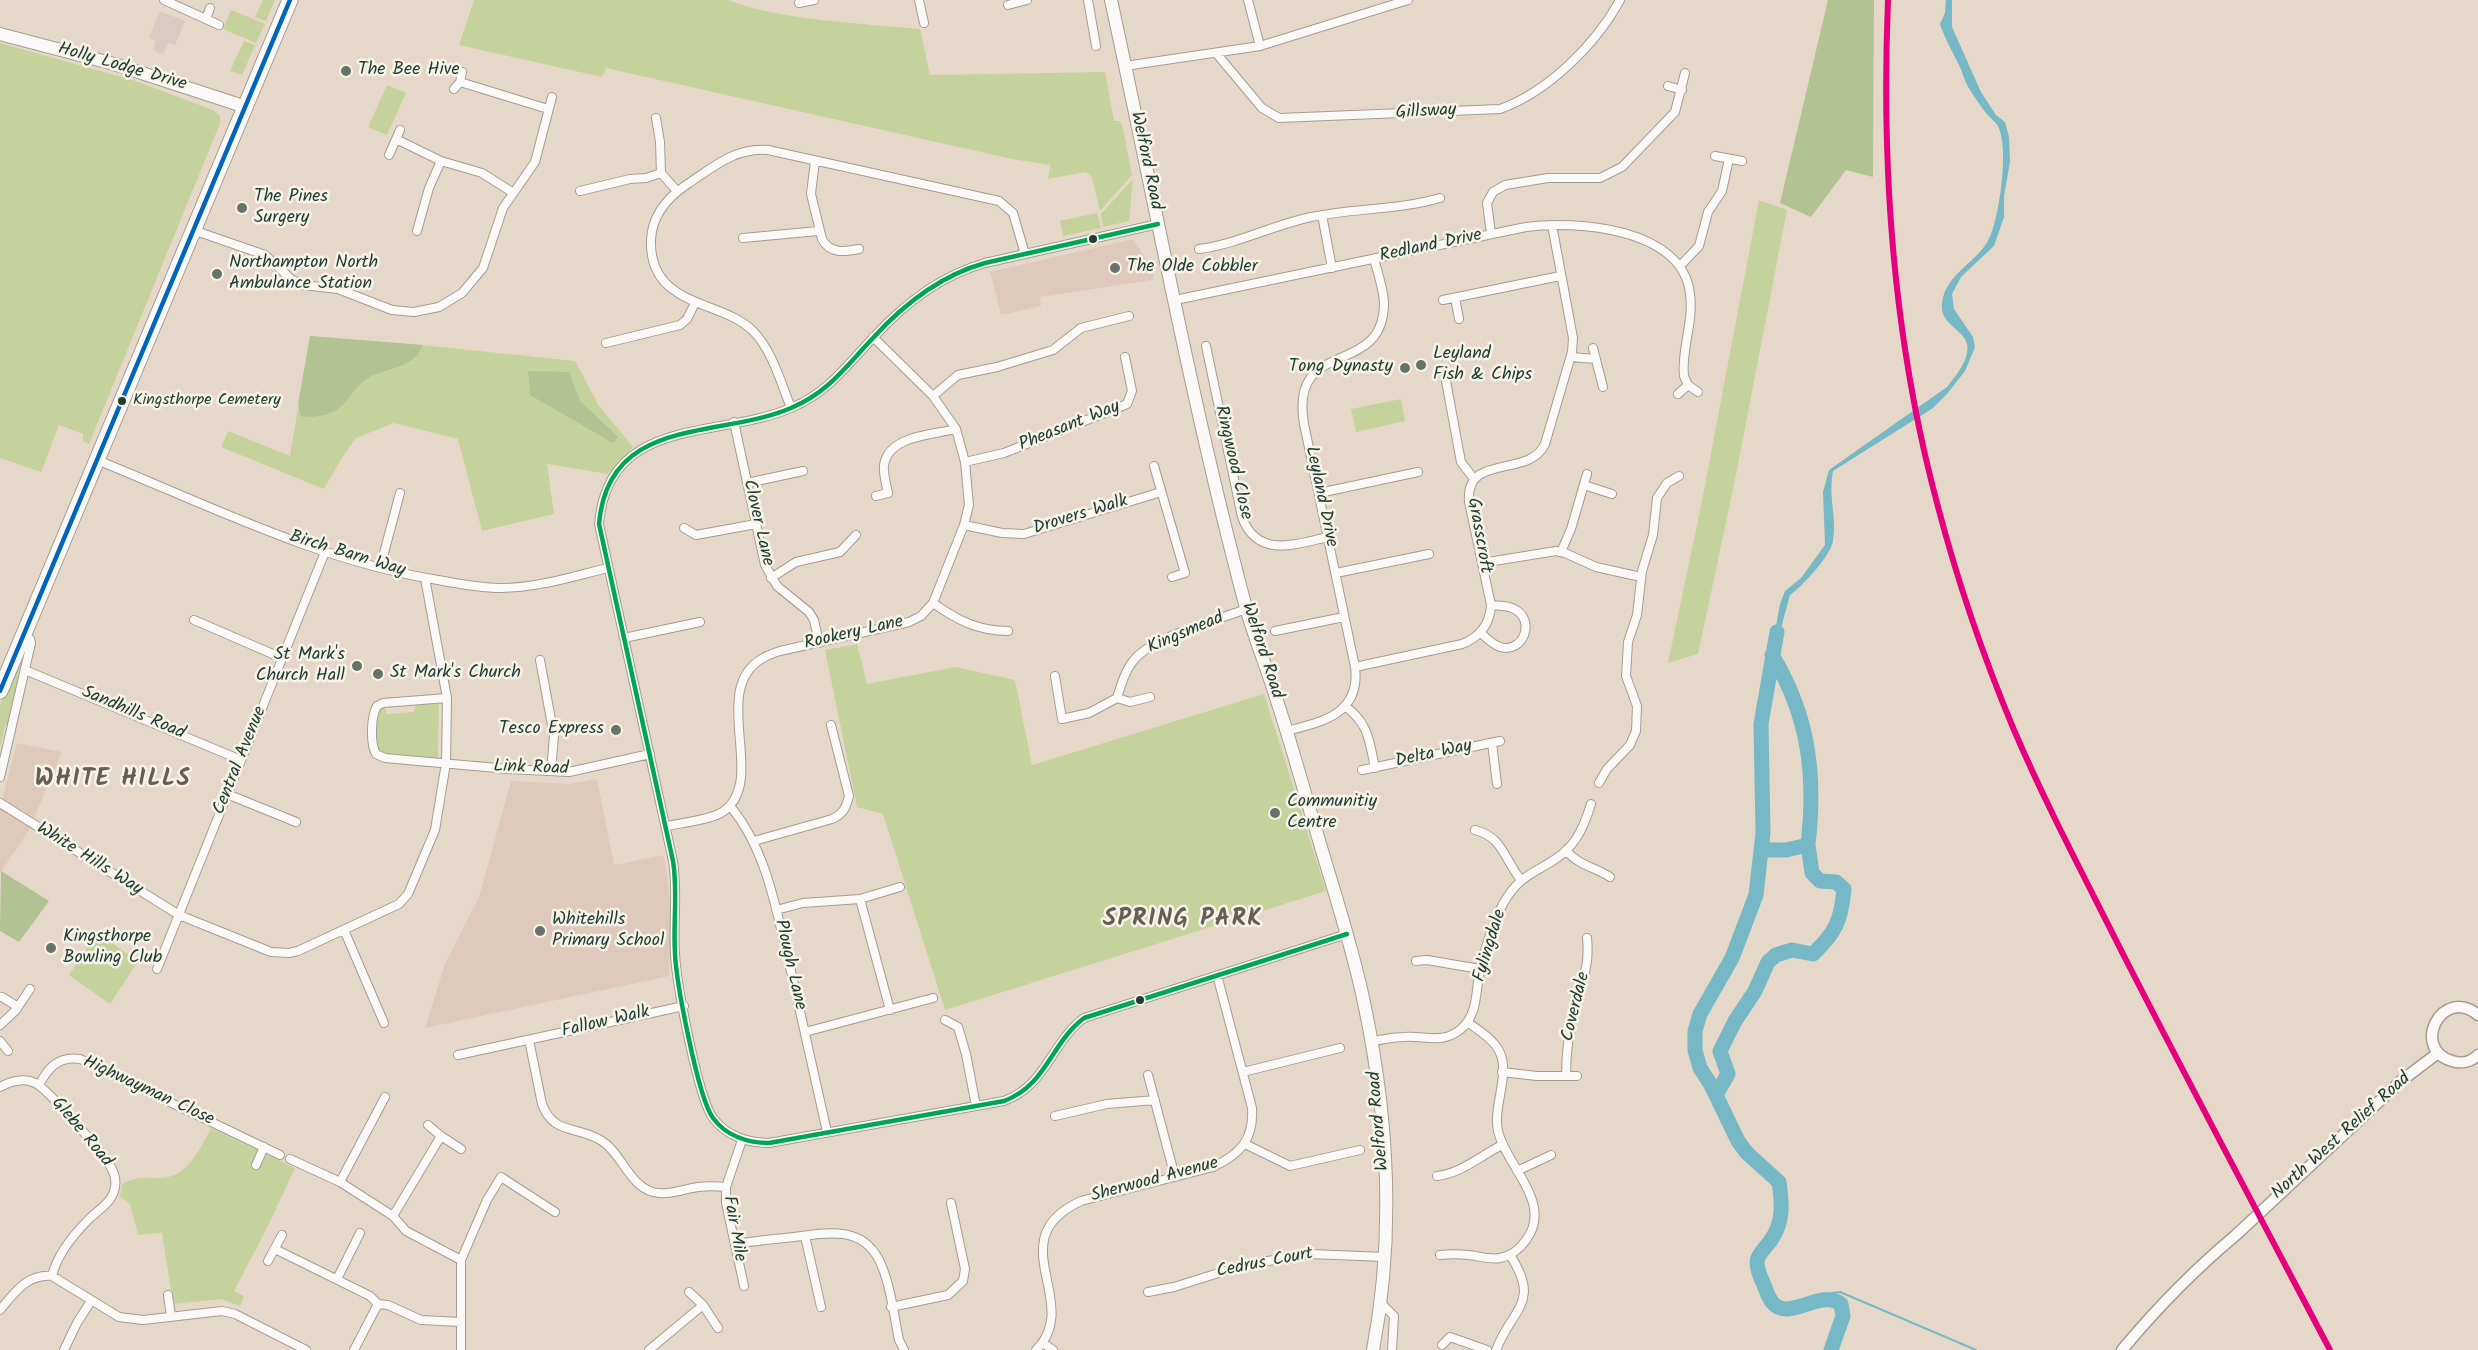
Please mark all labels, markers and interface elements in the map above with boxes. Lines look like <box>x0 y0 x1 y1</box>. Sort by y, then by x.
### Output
street label: Holly Lodge Drive <box>55 39 189 97</box>
place label: The Bee Hive <box>358 60 460 82</box>
marker: The Bee Hive <box>339 64 353 78</box>
street label: Gillsway <box>1395 101 1457 125</box>
street label: Welford Road <box>1124 110 1166 212</box>
place label: The Pines Surgery <box>254 187 328 230</box>
marker: The Pines Surgery <box>235 201 249 215</box>
street label: Redland Drive <box>1378 226 1484 268</box>
unlabelled marker <box>1087 233 1099 245</box>
place label: Northampton North Ambulance Station <box>229 253 378 296</box>
place label: The Olde Cobbler <box>1127 257 1258 279</box>
marker: The Olde Cobbler <box>1108 261 1122 275</box>
marker: Northampton North Ambulance Station <box>210 267 224 281</box>
place label: Leyland Fish & Chips <box>1433 344 1532 386</box>
place label: Tong Dynasty <box>1289 357 1393 379</box>
marker: Leyland Fish & Chips <box>1414 358 1428 372</box>
marker: Tong Dynasty <box>1398 361 1412 375</box>
place label: Kingsthorpe Cemetery <box>133 391 281 411</box>
marker: Kingsthorpe Cemetery <box>116 395 128 407</box>
street label: Pheasant Way <box>1016 397 1124 457</box>
street label: Ringwood Close <box>1208 404 1256 522</box>
street label: Leyland Drive <box>1299 445 1341 549</box>
street label: Clover Lane <box>737 478 777 568</box>
street label: Drovers Walk <box>1031 491 1131 541</box>
street label: Grasscroft <box>1461 496 1495 576</box>
street label: Birch Barn Way <box>286 527 408 583</box>
street label: Welford Road <box>1235 600 1287 702</box>
street label: Kingsmead <box>1145 608 1227 660</box>
street label: Rookery Lane <box>802 612 906 656</box>
place label: St Mark's Church Hall <box>256 645 345 688</box>
marker: St Mark's Church Hall <box>350 659 364 673</box>
place label: St Mark's Church <box>390 663 521 685</box>
marker: St Mark's Church <box>371 667 385 681</box>
street label: Sandhills Road <box>78 683 188 745</box>
street label: Central Avenue <box>210 704 272 818</box>
place label: Tesco Express <box>499 719 604 741</box>
marker: Tesco Express <box>609 723 623 737</box>
street label: Delta Way <box>1394 736 1474 774</box>
street label: Link Road <box>493 757 569 781</box>
district label: WHITE HILLS <box>35 767 191 795</box>
place label: Communitiy Centre <box>1287 792 1377 834</box>
marker: Communitiy Centre <box>1268 806 1282 820</box>
street label: White Hills Way <box>32 819 146 901</box>
district label: SPRING PARK <box>1103 907 1263 935</box>
street label: Fylingdale <box>1470 907 1512 985</box>
place label: Whitehills Primary School <box>552 910 664 952</box>
street label: Plough Lane <box>768 918 810 1012</box>
marker: Whitehills Primary School <box>533 924 547 938</box>
place label: Kingsthorpe Bowling Club <box>63 927 162 970</box>
marker: Kingsthorpe Bowling Club <box>44 941 58 955</box>
street label: Coverdale <box>1558 970 1596 1044</box>
unlabelled marker <box>1134 994 1146 1006</box>
street label: Fallow Walk <box>560 1002 652 1044</box>
street label: Highwayman Close <box>79 1052 217 1132</box>
street label: North West Relief Road <box>2268 1069 2416 1205</box>
street label: Welford Road <box>1365 1070 1395 1172</box>
street label: Glebe Road <box>46 1094 116 1172</box>
street label: Sherwood Avenue <box>1089 1154 1221 1208</box>
street label: Fair Mile <box>717 1194 749 1264</box>
street label: Cedrus Court <box>1215 1244 1315 1284</box>

